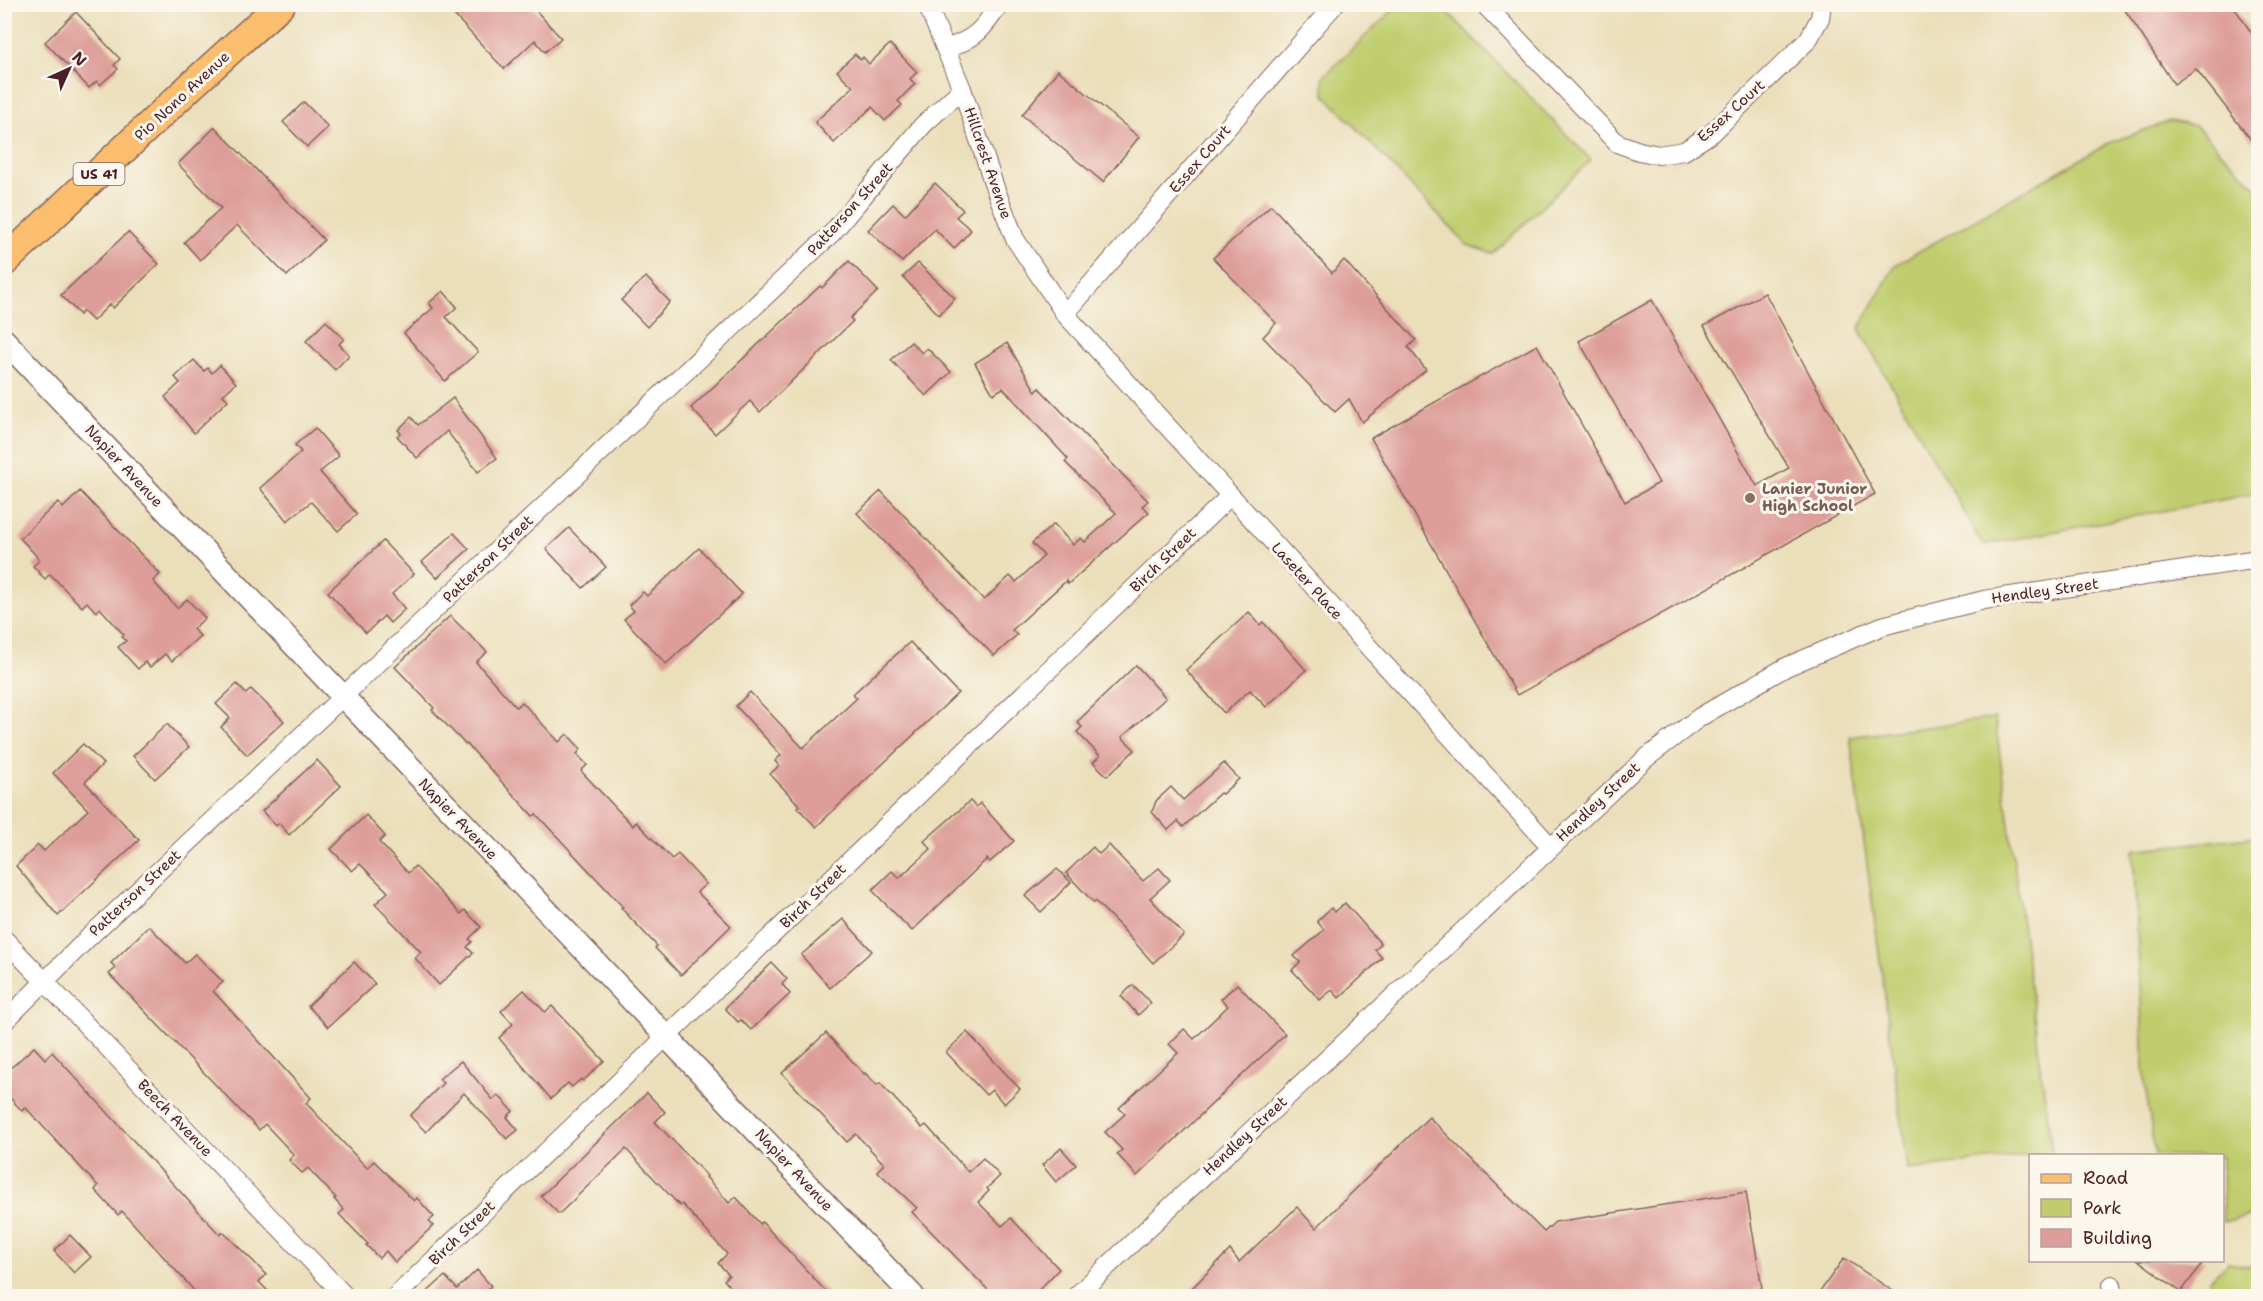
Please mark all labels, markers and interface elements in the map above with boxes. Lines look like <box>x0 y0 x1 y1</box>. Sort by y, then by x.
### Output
north arrow <box>39 39 99 99</box>
text: N <box>67 47 91 71</box>
street label: Pio Nono Avenue <box>130 47 234 145</box>
street label: Essex Court <box>1693 75 1769 147</box>
street label: Hillcrest Avenue <box>959 104 1017 222</box>
street label: Essex Court <box>1165 121 1235 197</box>
street label: Patterson Street <box>803 158 897 260</box>
road number: US 41 <box>74 163 124 185</box>
street label: Napier Avenue <box>80 420 168 512</box>
place label: Lanier Junior High School <box>1762 479 1867 516</box>
marker: Lanier Junior High School <box>1743 491 1757 505</box>
street label: Patterson Street <box>438 511 538 607</box>
street label: Birch Street <box>1125 523 1201 597</box>
street label: Laseter Place <box>1267 538 1347 624</box>
street label: Hendley Street <box>1990 574 2100 608</box>
street label: Hendley Street <box>1552 758 1644 846</box>
street label: Napier Avenue <box>414 774 502 864</box>
street label: Patterson Street <box>85 845 185 941</box>
street label: Birch Street <box>775 859 851 933</box>
street label: Beech Avenue <box>133 1075 217 1161</box>
street label: Hendley Street <box>1199 1092 1291 1180</box>
street label: Napier Avenue <box>750 1124 838 1216</box>
legend <box>2029 1154 2224 1262</box>
text: Road <box>2083 1166 2128 1190</box>
street label: Birch Street <box>424 1196 500 1270</box>
text: Park <box>2083 1196 2122 1220</box>
text: Building <box>2083 1226 2152 1250</box>

